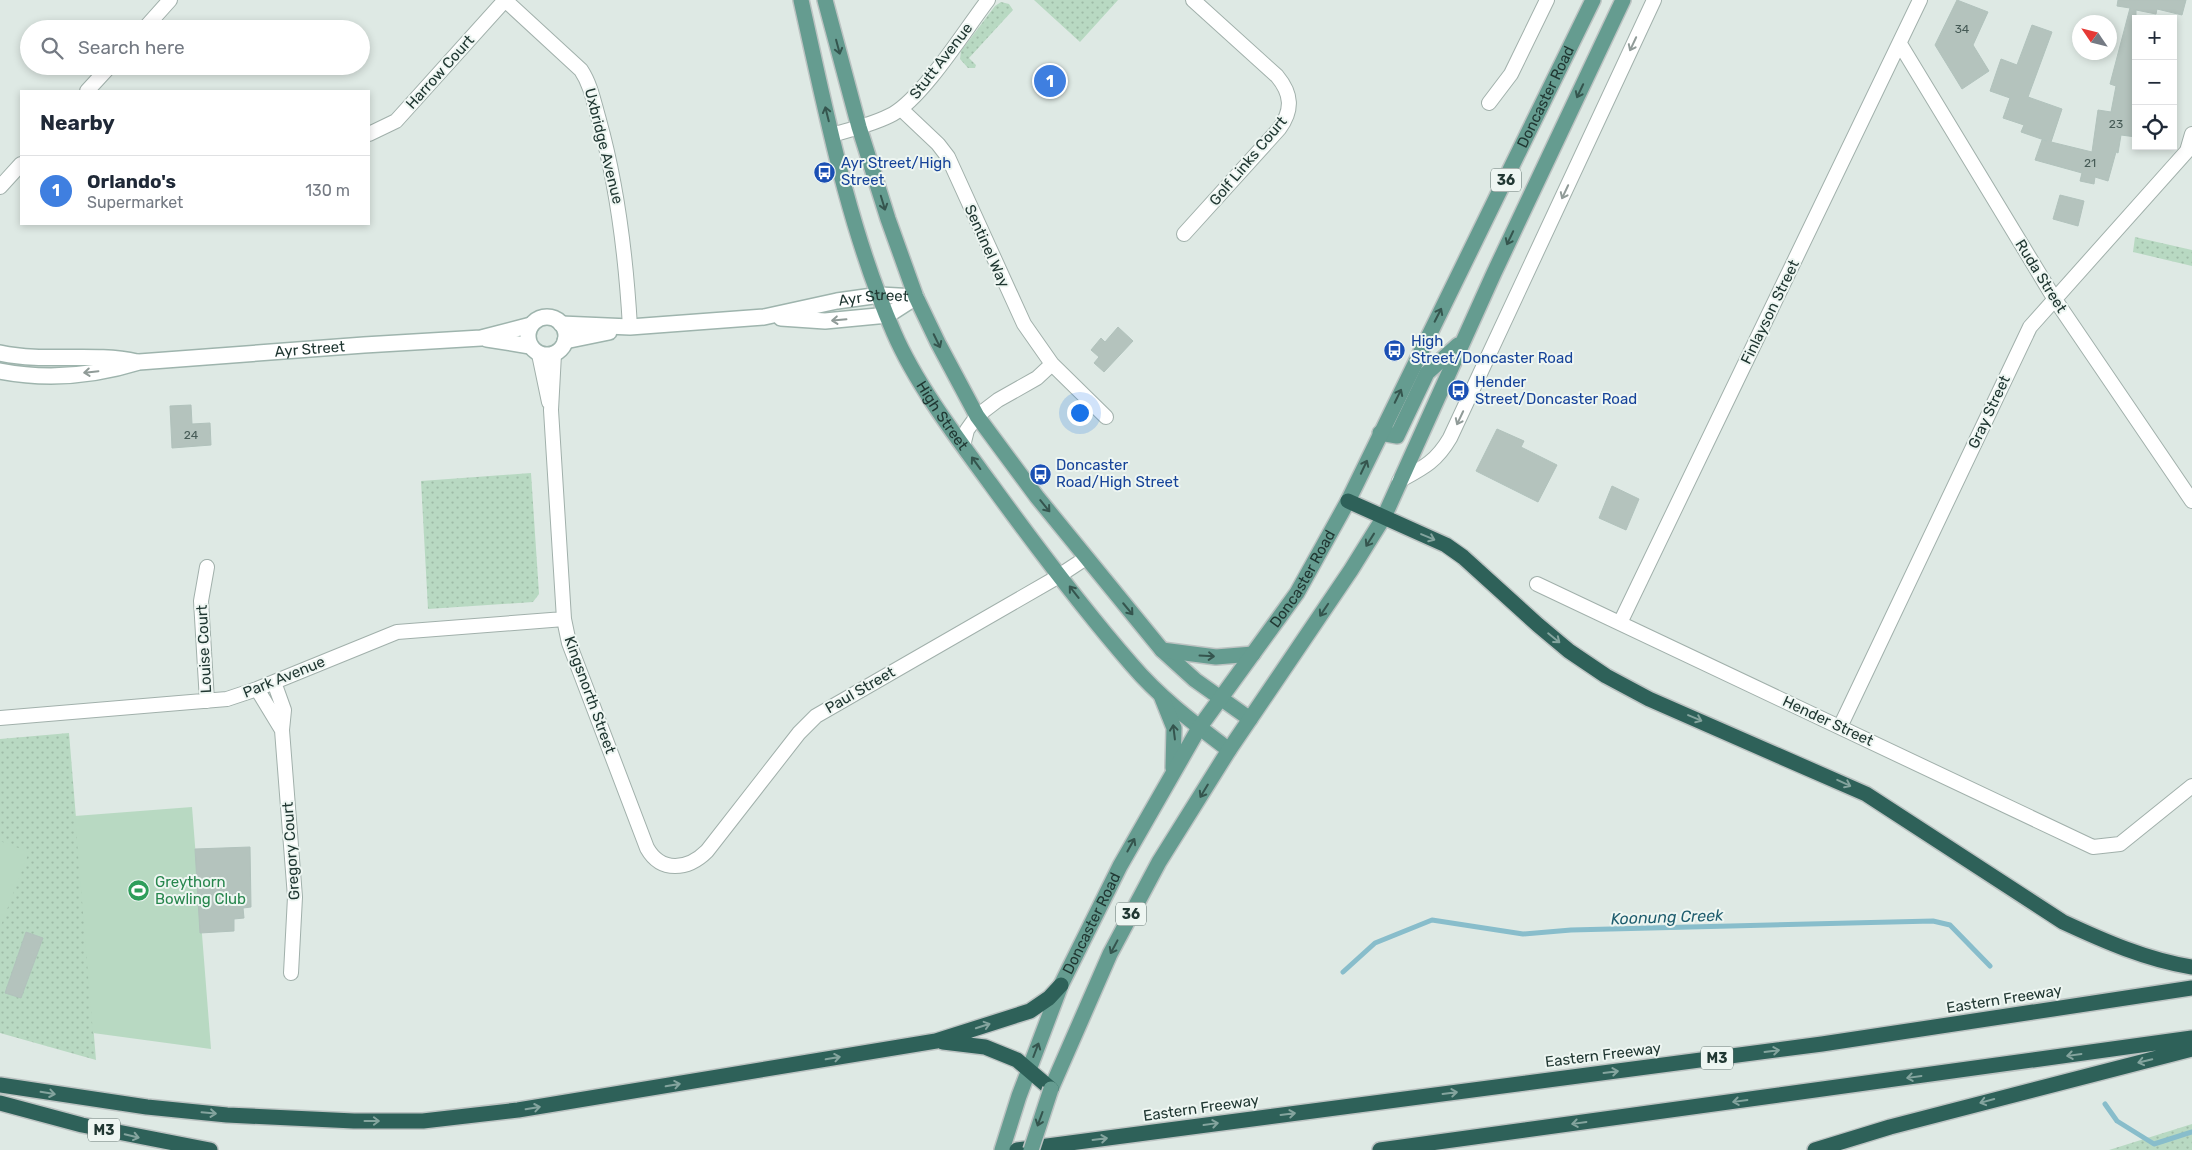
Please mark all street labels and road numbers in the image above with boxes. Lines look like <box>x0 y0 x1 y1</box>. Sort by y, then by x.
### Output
street label: Stutt Avenue <box>906 19 976 103</box>
street label: Harrow Court <box>402 31 478 113</box>
street label: Doncaster Road <box>1513 43 1578 151</box>
street label: Uxbridge Avenue <box>581 86 627 206</box>
street label: Golf Links Court <box>1205 113 1291 209</box>
road number: 36 <box>1491 168 1521 192</box>
street label: Sentinel Way <box>961 202 1013 290</box>
street label: Ruda Street <box>2011 236 2071 316</box>
street label: Finlayson Street <box>1737 257 1803 367</box>
street label: Ayr Street <box>837 286 909 310</box>
street label: Ayr Street <box>274 337 346 361</box>
street label: Gray Street <box>1964 372 2014 452</box>
street label: High Street <box>912 378 972 454</box>
street label: Doncaster Road <box>1266 527 1339 631</box>
street label: Louise Court <box>193 604 215 694</box>
street label: Kingsnorth Street <box>560 634 620 756</box>
street label: Park Avenue <box>240 652 328 702</box>
street label: Paul Street <box>822 663 898 717</box>
street label: Hender Street <box>1780 692 1876 750</box>
street label: Gregory Court <box>279 801 303 901</box>
street label: Doncaster Road <box>1059 870 1124 977</box>
road number: 36 <box>1116 902 1146 926</box>
street label: Eastern Freeway <box>1945 981 2063 1017</box>
street label: Eastern Freeway <box>1544 1039 1662 1071</box>
road number: M3 <box>1701 1046 1733 1070</box>
street label: Eastern Freeway <box>1142 1091 1260 1125</box>
road number: M3 <box>88 1118 120 1142</box>

